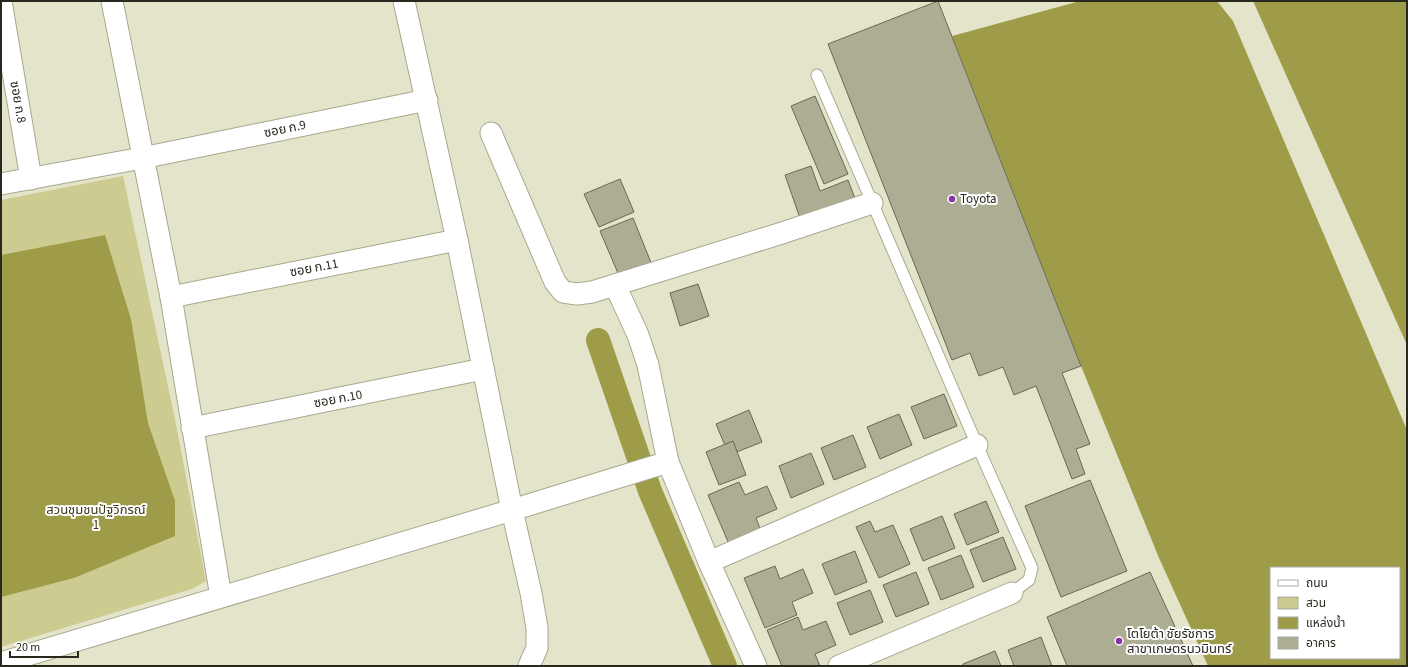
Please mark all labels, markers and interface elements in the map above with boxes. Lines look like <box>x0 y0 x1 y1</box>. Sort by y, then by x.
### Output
street label: ซอย ก.8 <box>5 80 31 124</box>
street label: ซอย ก.9 <box>262 116 308 142</box>
place label: Toyota <box>960 190 997 208</box>
marker: Toyota <box>947 194 957 204</box>
street label: ซอย ก.11 <box>288 254 340 282</box>
street label: ซอย ก.10 <box>312 385 364 413</box>
park label: สวนชุมชนปัฐวิกรณ์ 1 <box>46 501 146 534</box>
legend <box>1270 567 1400 659</box>
text: ถนน <box>1306 575 1328 592</box>
text: สวน <box>1306 595 1326 612</box>
text: แหล่งน้ำ <box>1306 614 1345 632</box>
place label: โตโยต้า ชัยรัชการ สาขาเกษตรนวมินทร์ <box>1127 625 1232 658</box>
scale bar <box>10 633 78 659</box>
text: อาคาร <box>1306 635 1336 652</box>
marker: โตโยต้า ชัยรัชการ สาขาเกษตรนวมินทร์ <box>1114 636 1124 646</box>
text: 20 m <box>16 639 40 656</box>

